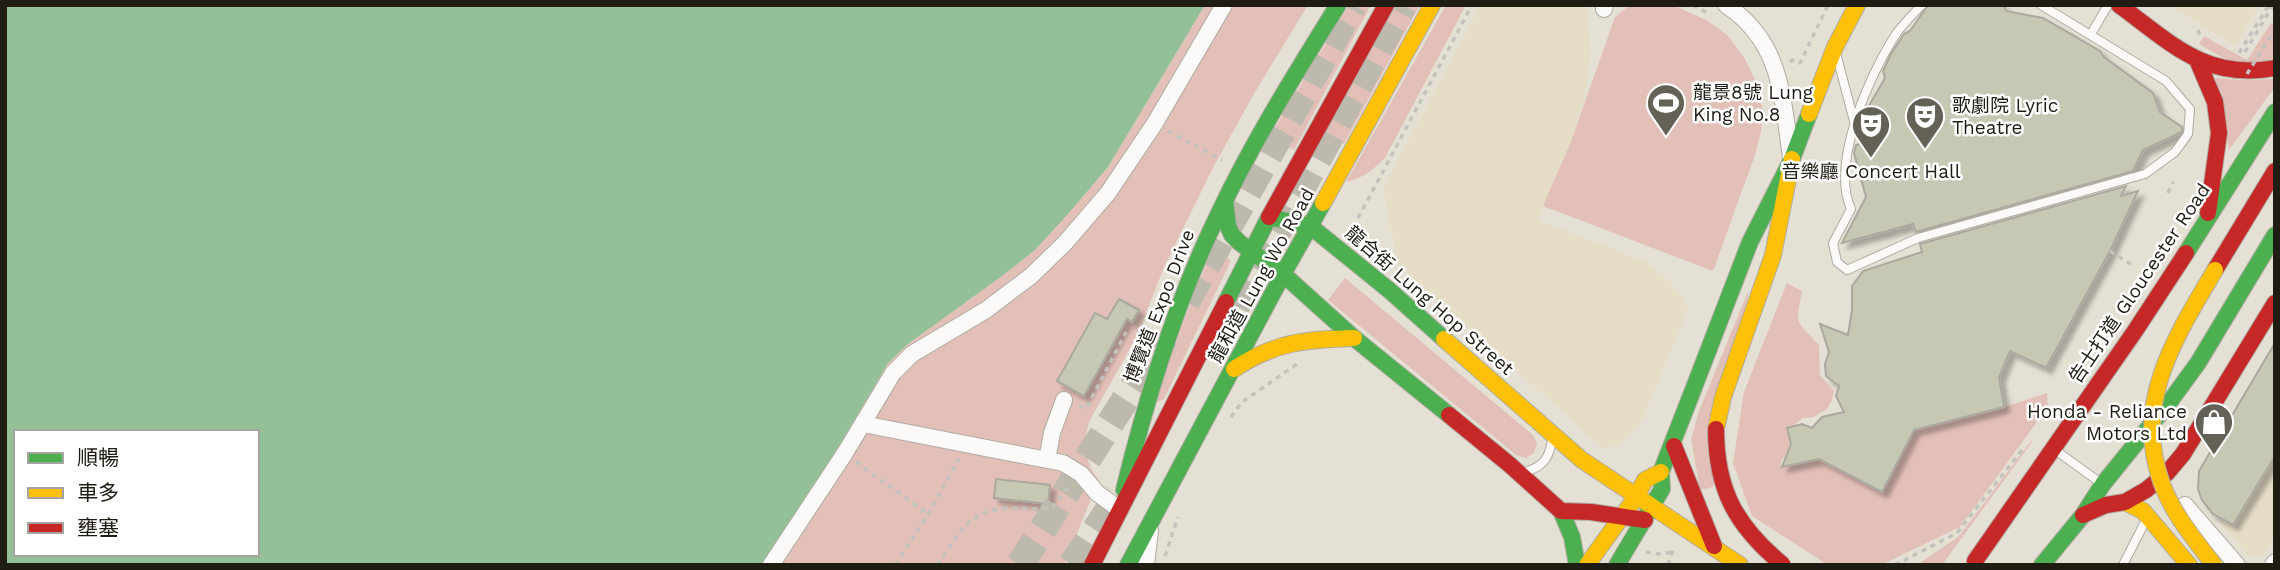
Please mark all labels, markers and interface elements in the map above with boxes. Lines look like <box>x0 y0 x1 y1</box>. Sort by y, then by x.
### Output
place label: 龍景8號 Lung King No.8 <box>1693 81 1814 126</box>
sports icon: 龍景8號 Lung King No.8 <box>1645 82 1687 137</box>
place label: 歌劇院 Lyric Theatre <box>1952 94 2058 139</box>
theatre icon: 歌劇院 Lyric Theatre <box>1904 95 1946 150</box>
theatre icon: 音樂廳 Concert Hall <box>1850 104 1892 159</box>
place label: 音樂廳 Concert Hall <box>1781 160 1961 183</box>
street label: 告士打道 Gloucester Road <box>2064 179 2215 387</box>
street label: 龍和道 Lung Wo Road <box>1204 184 1319 367</box>
street label: 龍合街 Lung Hop Street <box>1341 221 1519 380</box>
street label: 博覽道 Expo Drive <box>1120 226 1199 386</box>
place label: Honda - Reliance Motors Ltd <box>2027 400 2187 445</box>
shop icon: Honda - Reliance Motors Ltd <box>2193 401 2235 456</box>
legend <box>14 430 259 556</box>
text: 順暢 <box>77 445 119 470</box>
text: 車多 <box>77 480 119 505</box>
text: 壅塞 <box>77 515 119 540</box>

